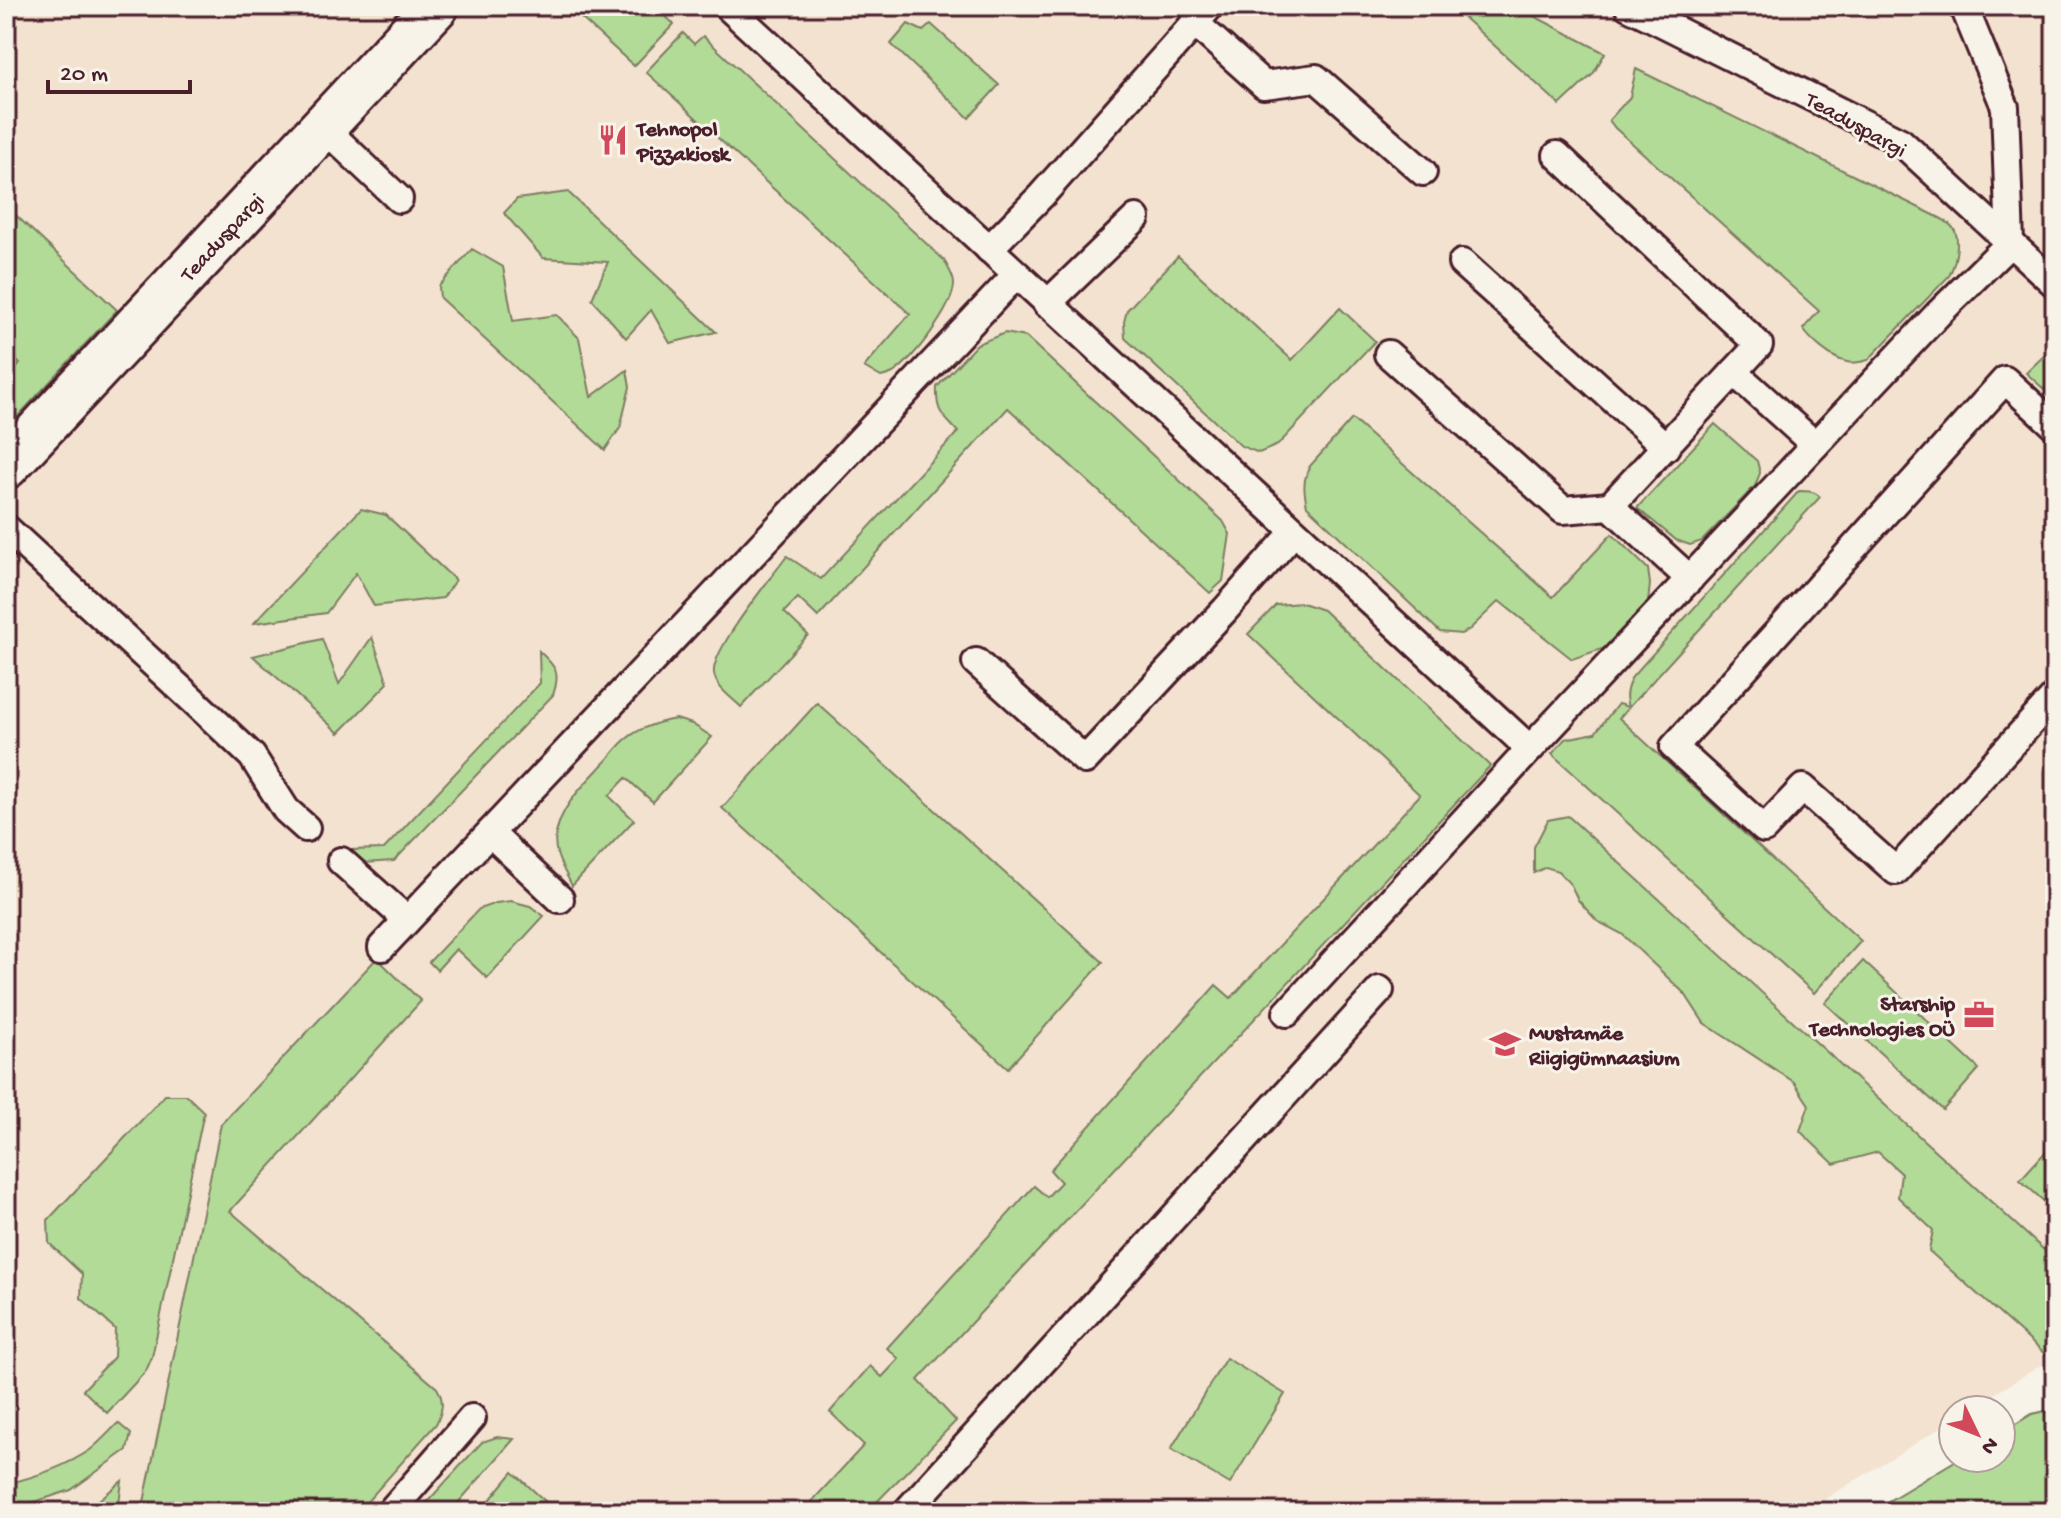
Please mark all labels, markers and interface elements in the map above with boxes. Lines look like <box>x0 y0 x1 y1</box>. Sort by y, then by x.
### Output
scale bar <box>48 44 190 94</box>
text: 20 m <box>60 61 108 90</box>
street label: Teaduspargi <box>1798 87 1910 165</box>
place label: Tehnopol Pizzakiosk <box>635 118 732 169</box>
restaurant icon: Tehnopol Pizzakiosk <box>596 123 630 157</box>
street label: Teaduspargi <box>175 189 271 290</box>
place label: Starship Technologies OÜ <box>1808 993 1955 1044</box>
office icon: Starship Technologies OÜ <box>1962 998 1996 1032</box>
place label: Mustamäe Riigigümnaasium <box>1528 1022 1680 1073</box>
school or university icon: Mustamäe Riigigümnaasium <box>1488 1027 1522 1061</box>
north arrow <box>1937 1394 2017 1474</box>
text: N <box>1974 1431 2003 1459</box>

